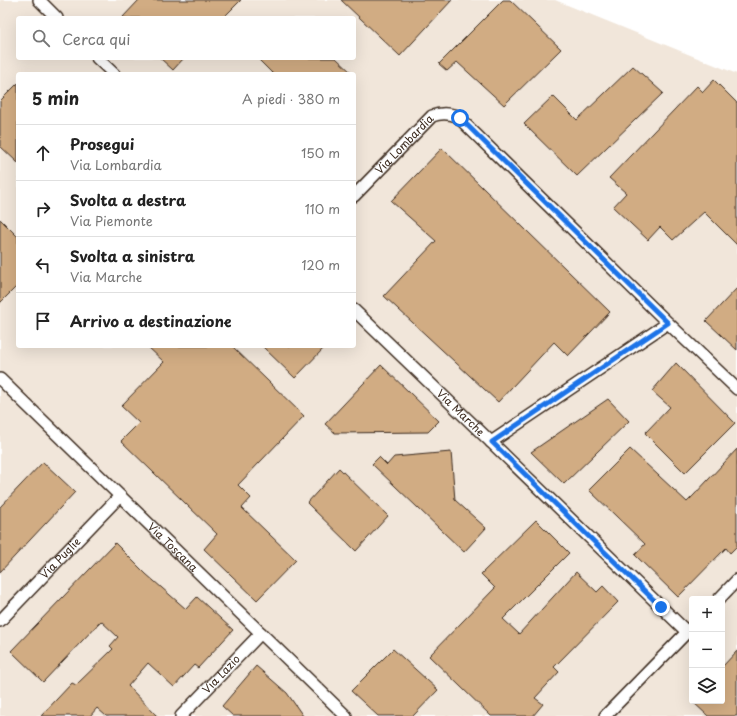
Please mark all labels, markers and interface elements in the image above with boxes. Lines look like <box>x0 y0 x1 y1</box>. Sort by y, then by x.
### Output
search box <box>16 16 356 60</box>
icon: search <box>30 27 52 49</box>
text: Cerca qui <box>62 27 130 50</box>
text: 5 min <box>32 85 79 111</box>
text: A piedi · 380 m <box>242 89 340 108</box>
route start <box>451 109 469 127</box>
street label: Via Lombardia <box>371 110 437 178</box>
text: Prosegui <box>70 132 134 155</box>
icon: ahead <box>32 142 54 164</box>
text: 150 m <box>301 143 340 162</box>
text: Via Lombardia <box>70 155 162 174</box>
text: Svolta a destra <box>70 188 186 211</box>
icon: right <box>32 198 54 220</box>
text: 110 m <box>305 199 340 218</box>
text: Via Piemonte <box>70 211 153 230</box>
text: Svolta a sinistra <box>70 244 195 267</box>
icon: left <box>32 254 54 276</box>
text: 120 m <box>301 255 340 274</box>
text: Via Marche <box>70 267 142 286</box>
text: Arrivo a destinazione <box>70 309 232 332</box>
icon: arrive <box>32 310 54 332</box>
street label: Via Marche <box>433 385 489 440</box>
street label: Via Toscana <box>144 518 202 575</box>
street label: Via Puglie <box>36 533 84 583</box>
map controls <box>689 596 725 704</box>
button: + <box>689 596 725 632</box>
route end <box>652 598 670 616</box>
button: − <box>689 632 725 668</box>
street label: Via Lazio <box>198 651 244 697</box>
button: layers <box>689 668 725 704</box>

